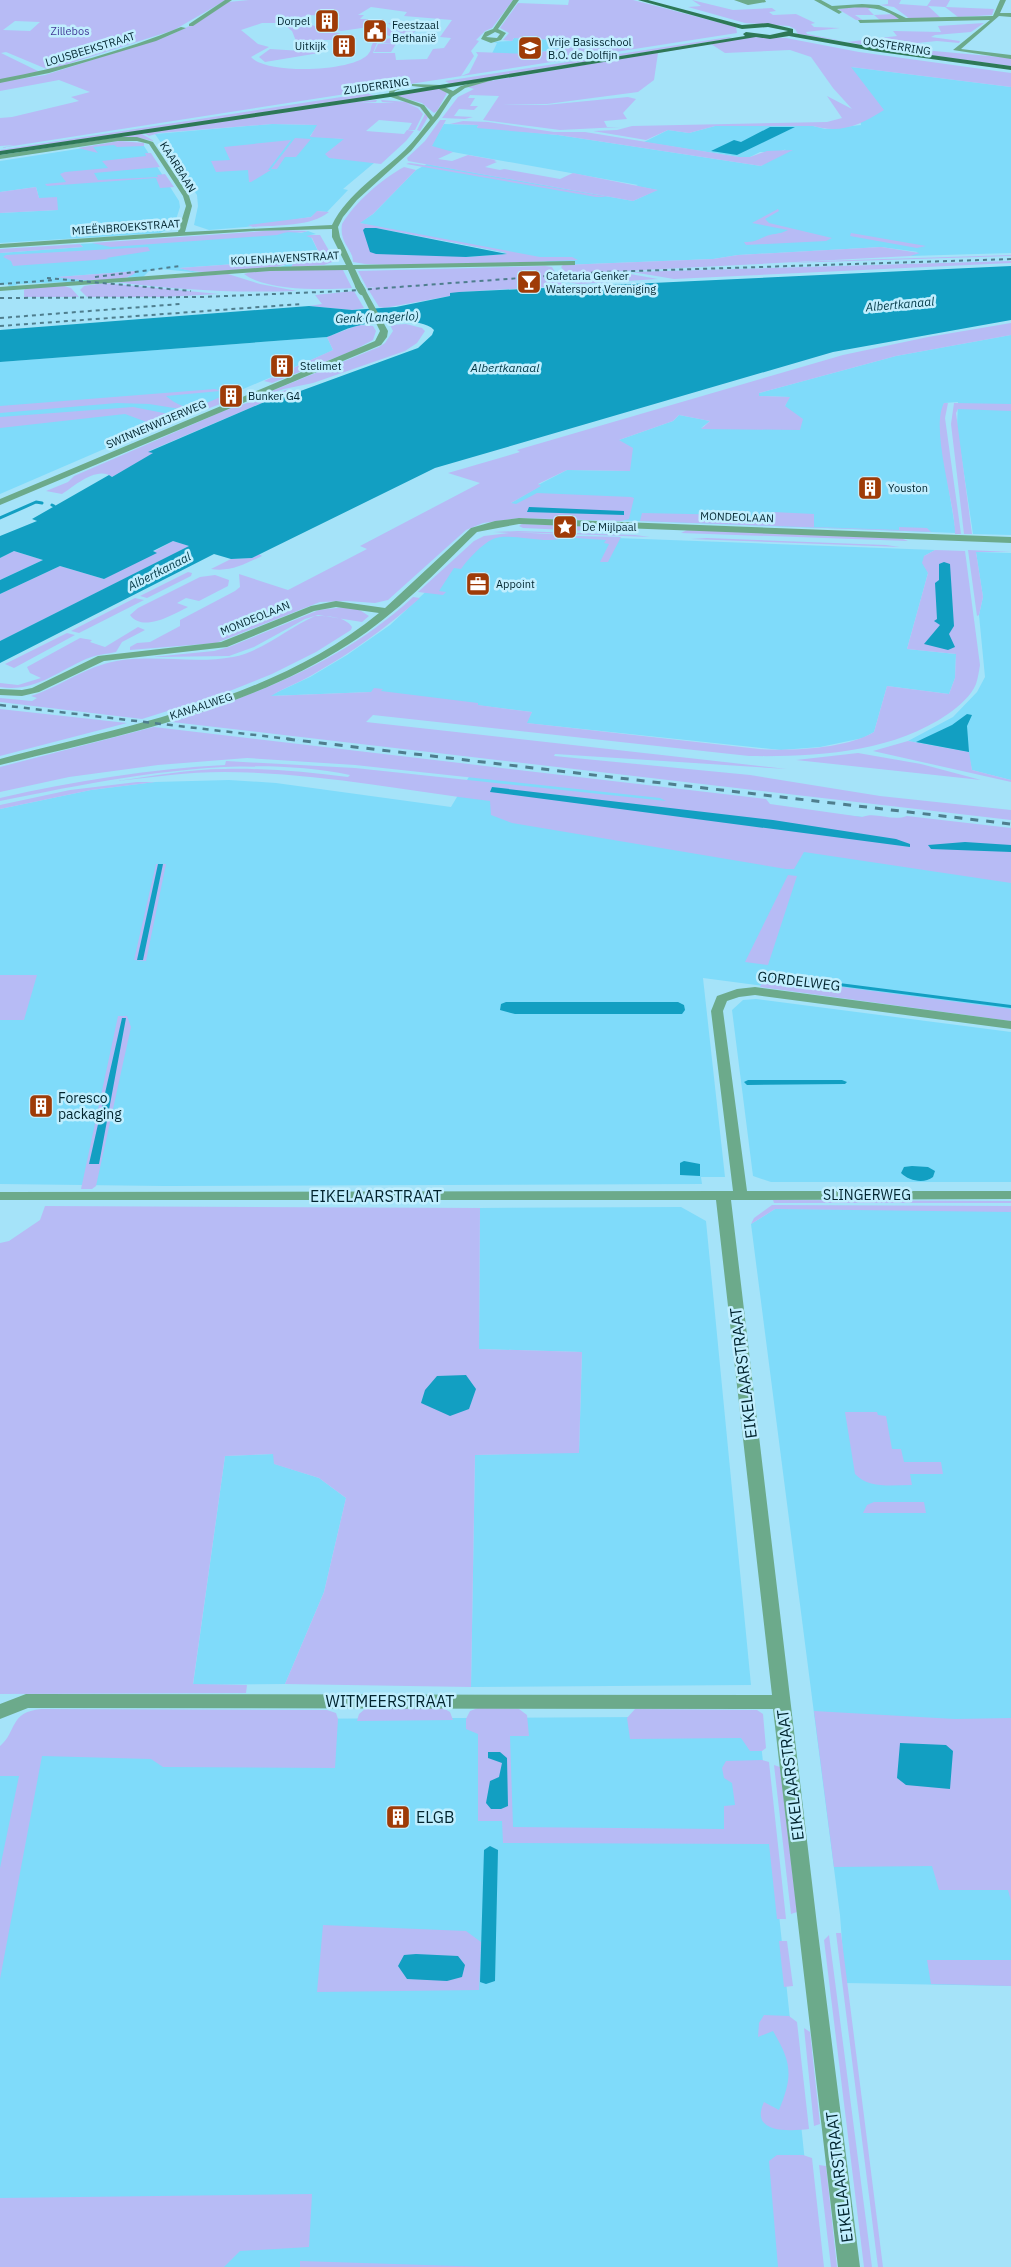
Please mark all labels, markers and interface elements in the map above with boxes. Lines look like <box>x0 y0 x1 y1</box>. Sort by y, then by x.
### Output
building icon: Dorpel <box>314 8 340 34</box>
place label: Dorpel <box>277 14 310 28</box>
public building icon: Feestzaal Bethanië <box>362 18 388 44</box>
place label: Feestzaal Bethanië <box>392 18 439 45</box>
park label: Zillebos <box>51 24 90 38</box>
street label: LOUSBEEKSTRAAT <box>43 28 137 69</box>
building icon: Uitkijk <box>331 33 357 59</box>
street label: OOSTERRING <box>862 34 932 58</box>
school or university icon: Vrije Basisschool B.O. de Dolfijn <box>517 35 543 61</box>
place label: Vrije Basisschool B.O. de Dolfijn <box>548 35 632 62</box>
place label: Uitkijk <box>295 39 326 53</box>
street label: ZUIDERRING <box>342 74 410 98</box>
street label: KAARBAAN <box>157 139 199 195</box>
street label: MIEËNBROEKSTRAAT <box>71 216 181 238</box>
street label: KOLENHAVENSTRAAT <box>230 248 340 268</box>
bar icon: Cafetaria Genker Watersport Vereniging <box>516 269 542 295</box>
place label: Cafetaria Genker Watersport Vereniging <box>546 269 656 296</box>
water label: Albertkanaal <box>864 293 936 315</box>
water label: Genk (Langerlo) <box>335 308 419 326</box>
building icon: Stelimet <box>269 353 295 379</box>
place label: Stelimet <box>300 359 342 373</box>
water label: Albertkanaal <box>470 360 540 375</box>
building icon: Bunker G4 <box>218 383 244 409</box>
place label: Bunker G4 <box>248 389 301 403</box>
street label: SWINNENWIJERWEG <box>104 397 208 451</box>
building icon: Youston <box>857 475 883 501</box>
place label: Youston <box>888 481 928 495</box>
street label: MONDEOLAAN <box>700 509 774 525</box>
place icon: De Mijlpaal <box>552 514 578 540</box>
place label: De Mijlpaal <box>582 520 637 534</box>
water label: Albertkanaal <box>124 548 194 594</box>
office icon: Appoint <box>465 571 491 597</box>
place label: Appoint <box>496 577 535 591</box>
street label: MONDEOLAAN <box>218 598 292 638</box>
street label: KANAALWEG <box>168 689 234 723</box>
street label: GORDELWEG <box>757 967 841 995</box>
place label: Foresco packaging <box>58 1089 122 1123</box>
building icon: Foresco packaging <box>28 1093 54 1119</box>
street label: EIKELAARSTRAAT <box>310 1186 442 1206</box>
street label: SLINGERWEG <box>823 1186 911 1204</box>
street label: EIKELAARSTRAAT <box>725 1306 761 1440</box>
street label: WITMEERSTRAAT <box>326 1691 454 1711</box>
street label: EIKELAARSTRAAT <box>772 1708 808 1842</box>
building icon: ELGB <box>385 1804 411 1830</box>
place label: ELGB <box>416 1807 454 1827</box>
street label: EIKELAARSTRAAT <box>821 2110 857 2244</box>

